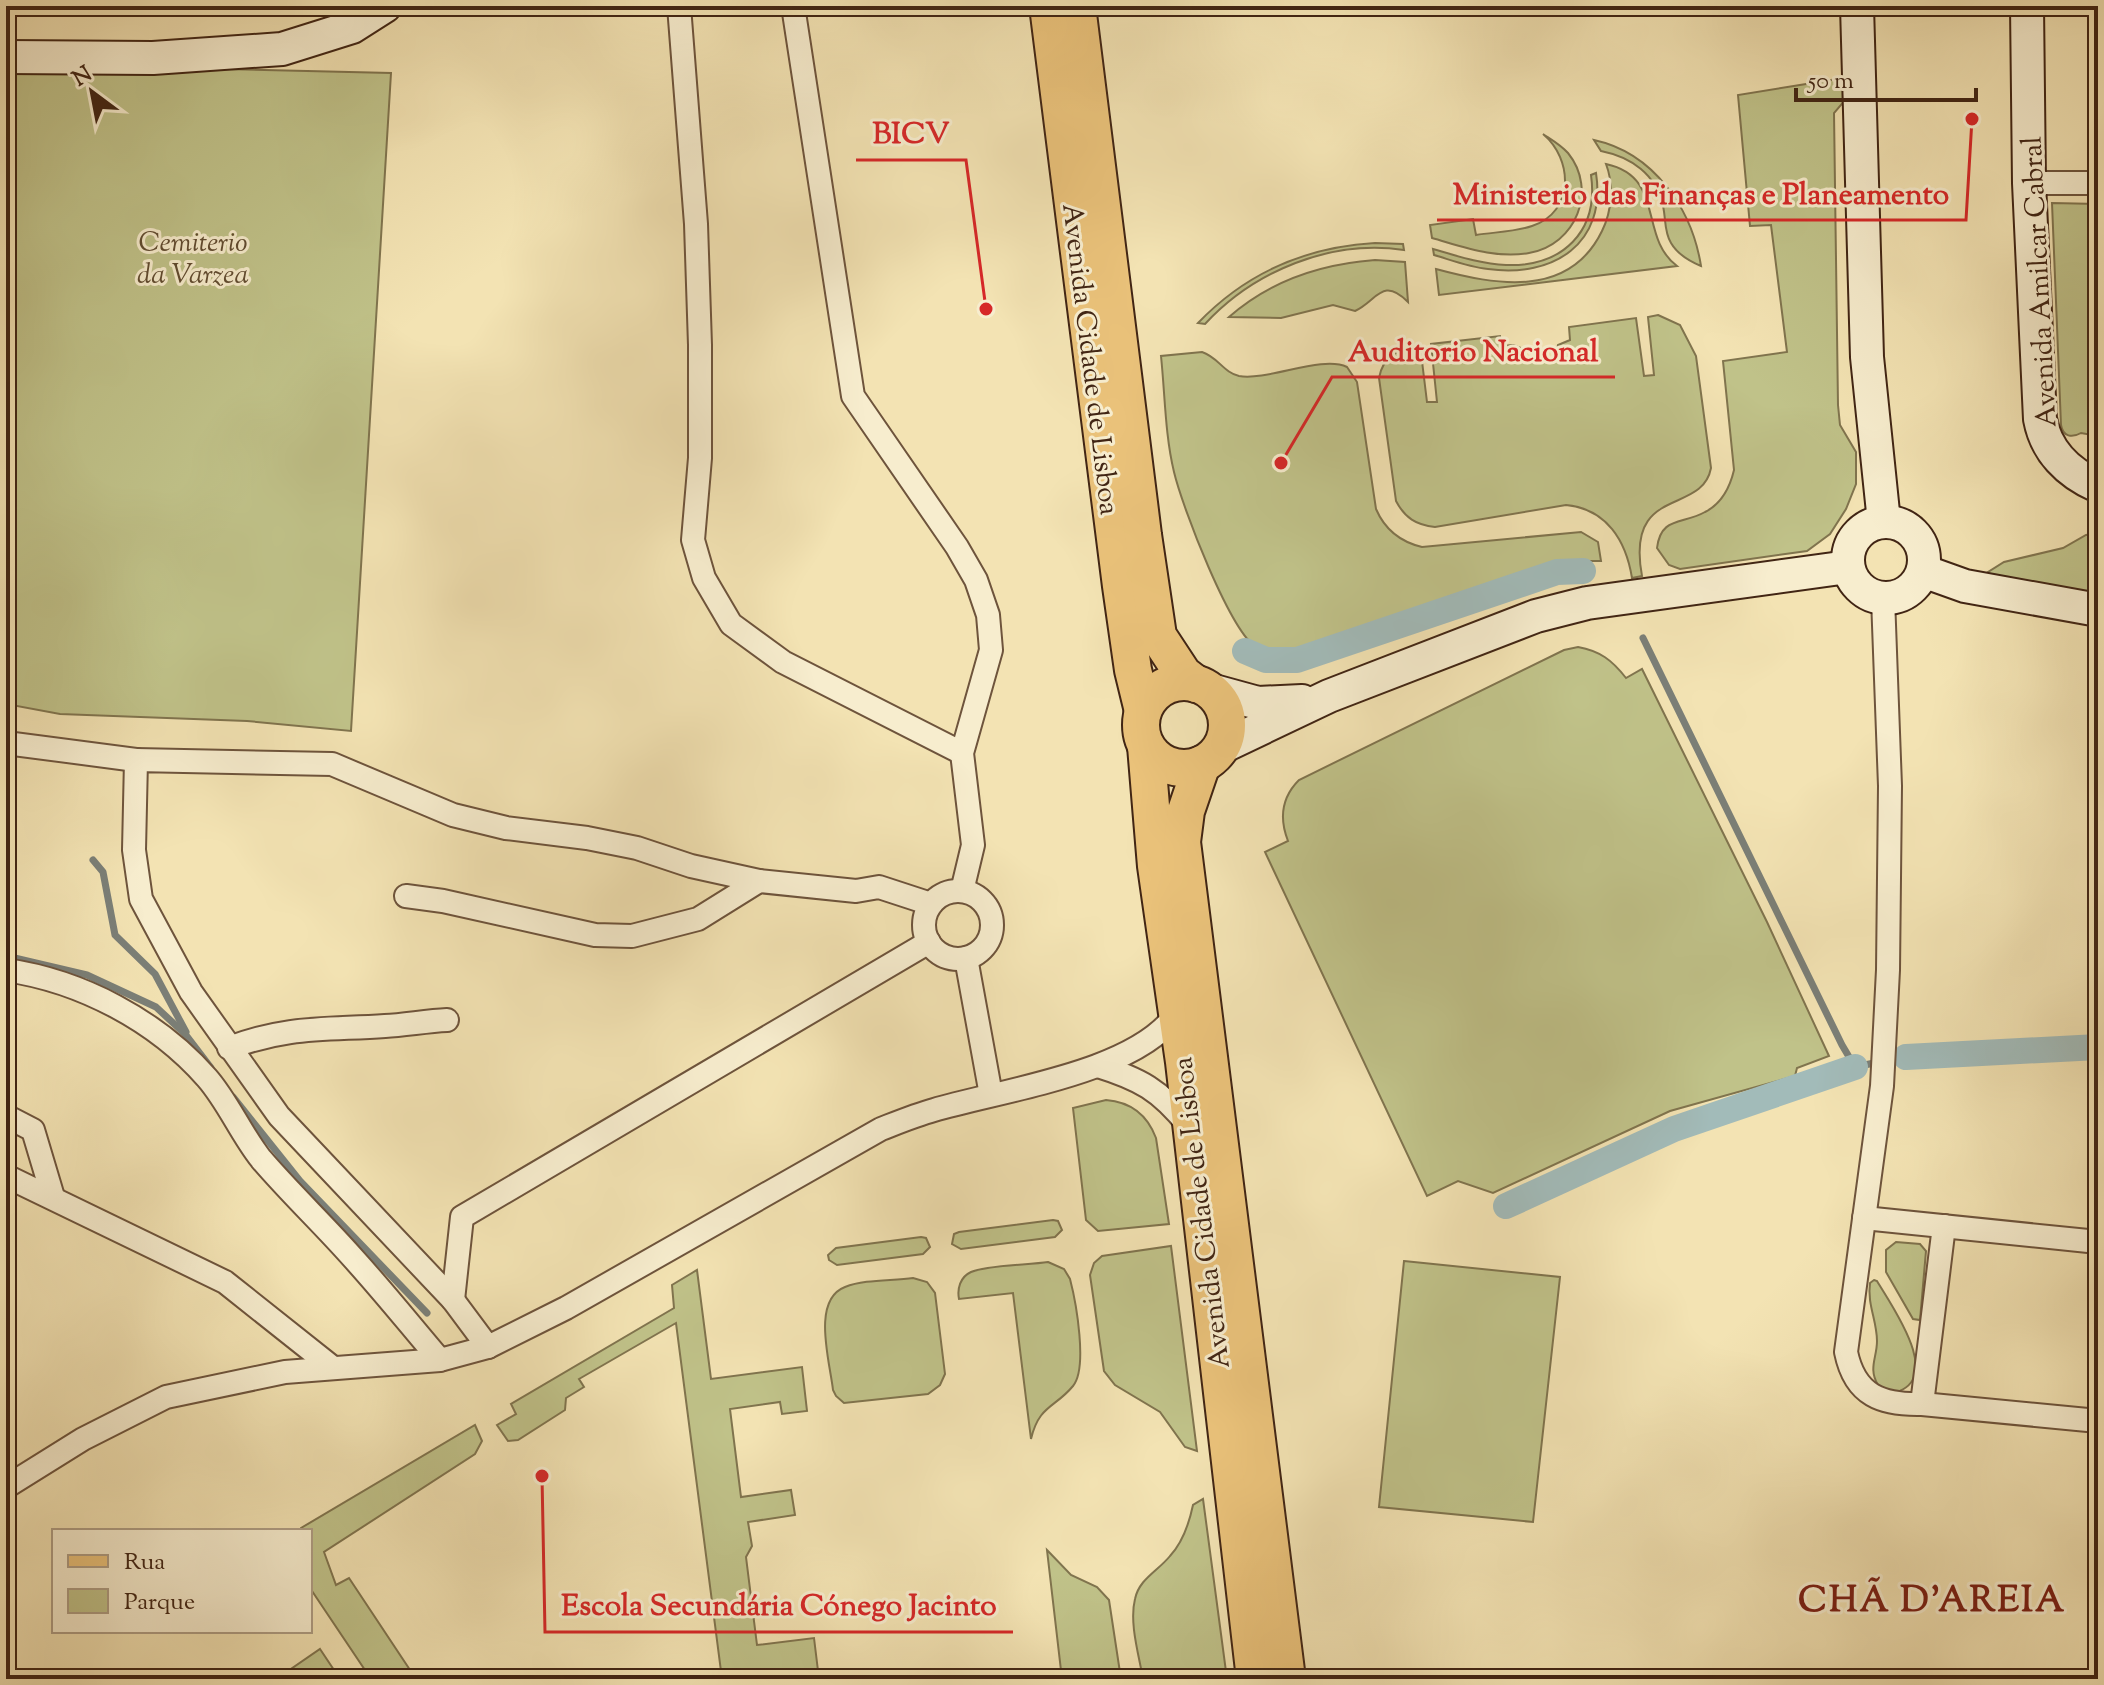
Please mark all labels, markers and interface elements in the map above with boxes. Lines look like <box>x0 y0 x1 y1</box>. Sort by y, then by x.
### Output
north arrow <box>52 52 132 132</box>
scale bar <box>1796 52 1976 102</box>
text: N <box>67 59 99 96</box>
text: 50 m <box>1806 65 1854 99</box>
callout: BICV <box>856 106 966 160</box>
text: BICV <box>872 114 950 157</box>
street label: Avenida Amilcar Cabral <box>2013 135 2069 428</box>
callout: Ministerio das Finanças e Planeamento <box>1437 166 1966 220</box>
text: Ministerio das Finanças e Planeamento <box>1453 175 1949 218</box>
street label: Avenida Cidade de Lisboa <box>1050 201 1128 518</box>
park label: Cemiterio da Varzea <box>137 224 249 296</box>
callout: Auditorio Nacional <box>1332 323 1615 377</box>
text: Auditorio Nacional <box>1348 332 1599 375</box>
street label: Avenida Cidade de Lisboa <box>1164 1054 1242 1371</box>
legend <box>52 1529 312 1633</box>
text: Rua <box>124 1546 165 1580</box>
district label: CHÃ D’AREIA <box>1798 1576 2066 1628</box>
callout: Escola Secundária Cónego Jacinto <box>545 1578 1013 1632</box>
text: Parque <box>124 1586 195 1620</box>
text: Escola Secundária Cónego Jacinto <box>561 1586 997 1629</box>

